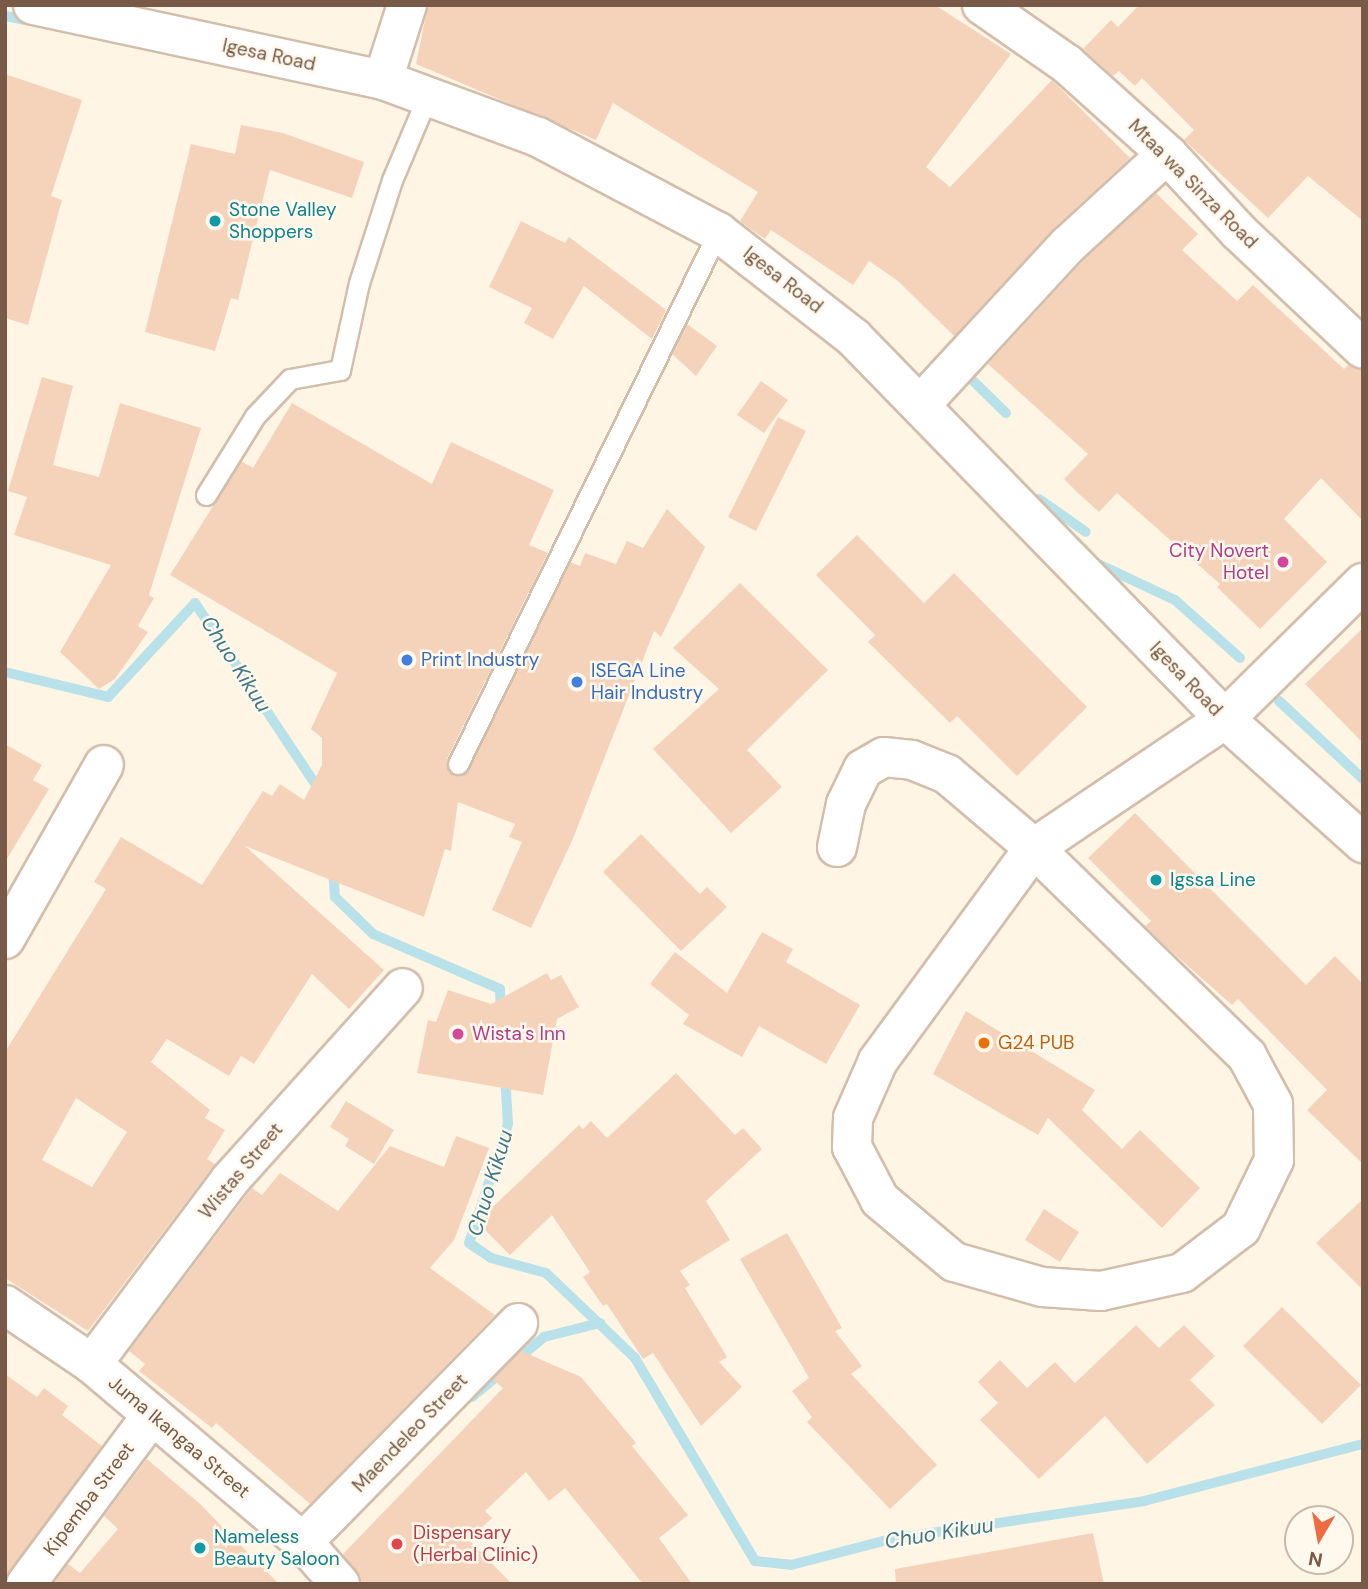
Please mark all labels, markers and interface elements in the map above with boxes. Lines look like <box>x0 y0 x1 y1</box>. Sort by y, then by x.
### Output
street label: Igesa Road <box>220 34 318 76</box>
street label: Mtaa wa Sinza Road <box>1124 115 1262 253</box>
place label: Stone Valley Shoppers <box>229 199 337 243</box>
marker: Stone Valley Shoppers <box>207 213 223 229</box>
street label: Igesa Road <box>739 242 827 318</box>
place label: City Novert Hotel <box>1169 540 1269 584</box>
marker: City Novert Hotel <box>1275 554 1291 570</box>
water label: Chuo Kikuu <box>195 611 277 717</box>
street label: Igesa Road <box>1145 637 1227 721</box>
place label: Print Industry <box>421 649 539 671</box>
marker: Print Industry <box>399 652 415 668</box>
place label: ISEGA Line Hair Industry <box>591 660 703 704</box>
marker: ISEGA Line Hair Industry <box>569 674 585 690</box>
place label: Igssa Line <box>1170 869 1256 891</box>
marker: Igssa Line <box>1148 872 1164 888</box>
place label: Wista's Inn <box>472 1023 566 1045</box>
marker: Wista's Inn <box>450 1026 466 1042</box>
place label: G24 PUB <box>998 1032 1075 1054</box>
marker: G24 PUB <box>976 1035 992 1051</box>
street label: Wistas Street <box>194 1118 288 1224</box>
water label: Chuo Kikuu <box>462 1127 518 1239</box>
street label: Maendeleo Street <box>348 1369 472 1497</box>
street label: Juma Ikangaa Street <box>103 1371 255 1503</box>
street label: Kipemba Street <box>39 1438 139 1560</box>
north arrow <box>1284 1505 1354 1575</box>
water label: Chuo Kikuu <box>883 1512 995 1554</box>
place label: Dispensary (Herbal Clinic) <box>413 1522 538 1566</box>
place label: Nameless Beauty Saloon <box>214 1526 340 1570</box>
marker: Dispensary (Herbal Clinic) <box>387 1534 407 1554</box>
marker: Nameless Beauty Saloon <box>192 1540 208 1556</box>
text: N <box>1307 1546 1325 1573</box>

